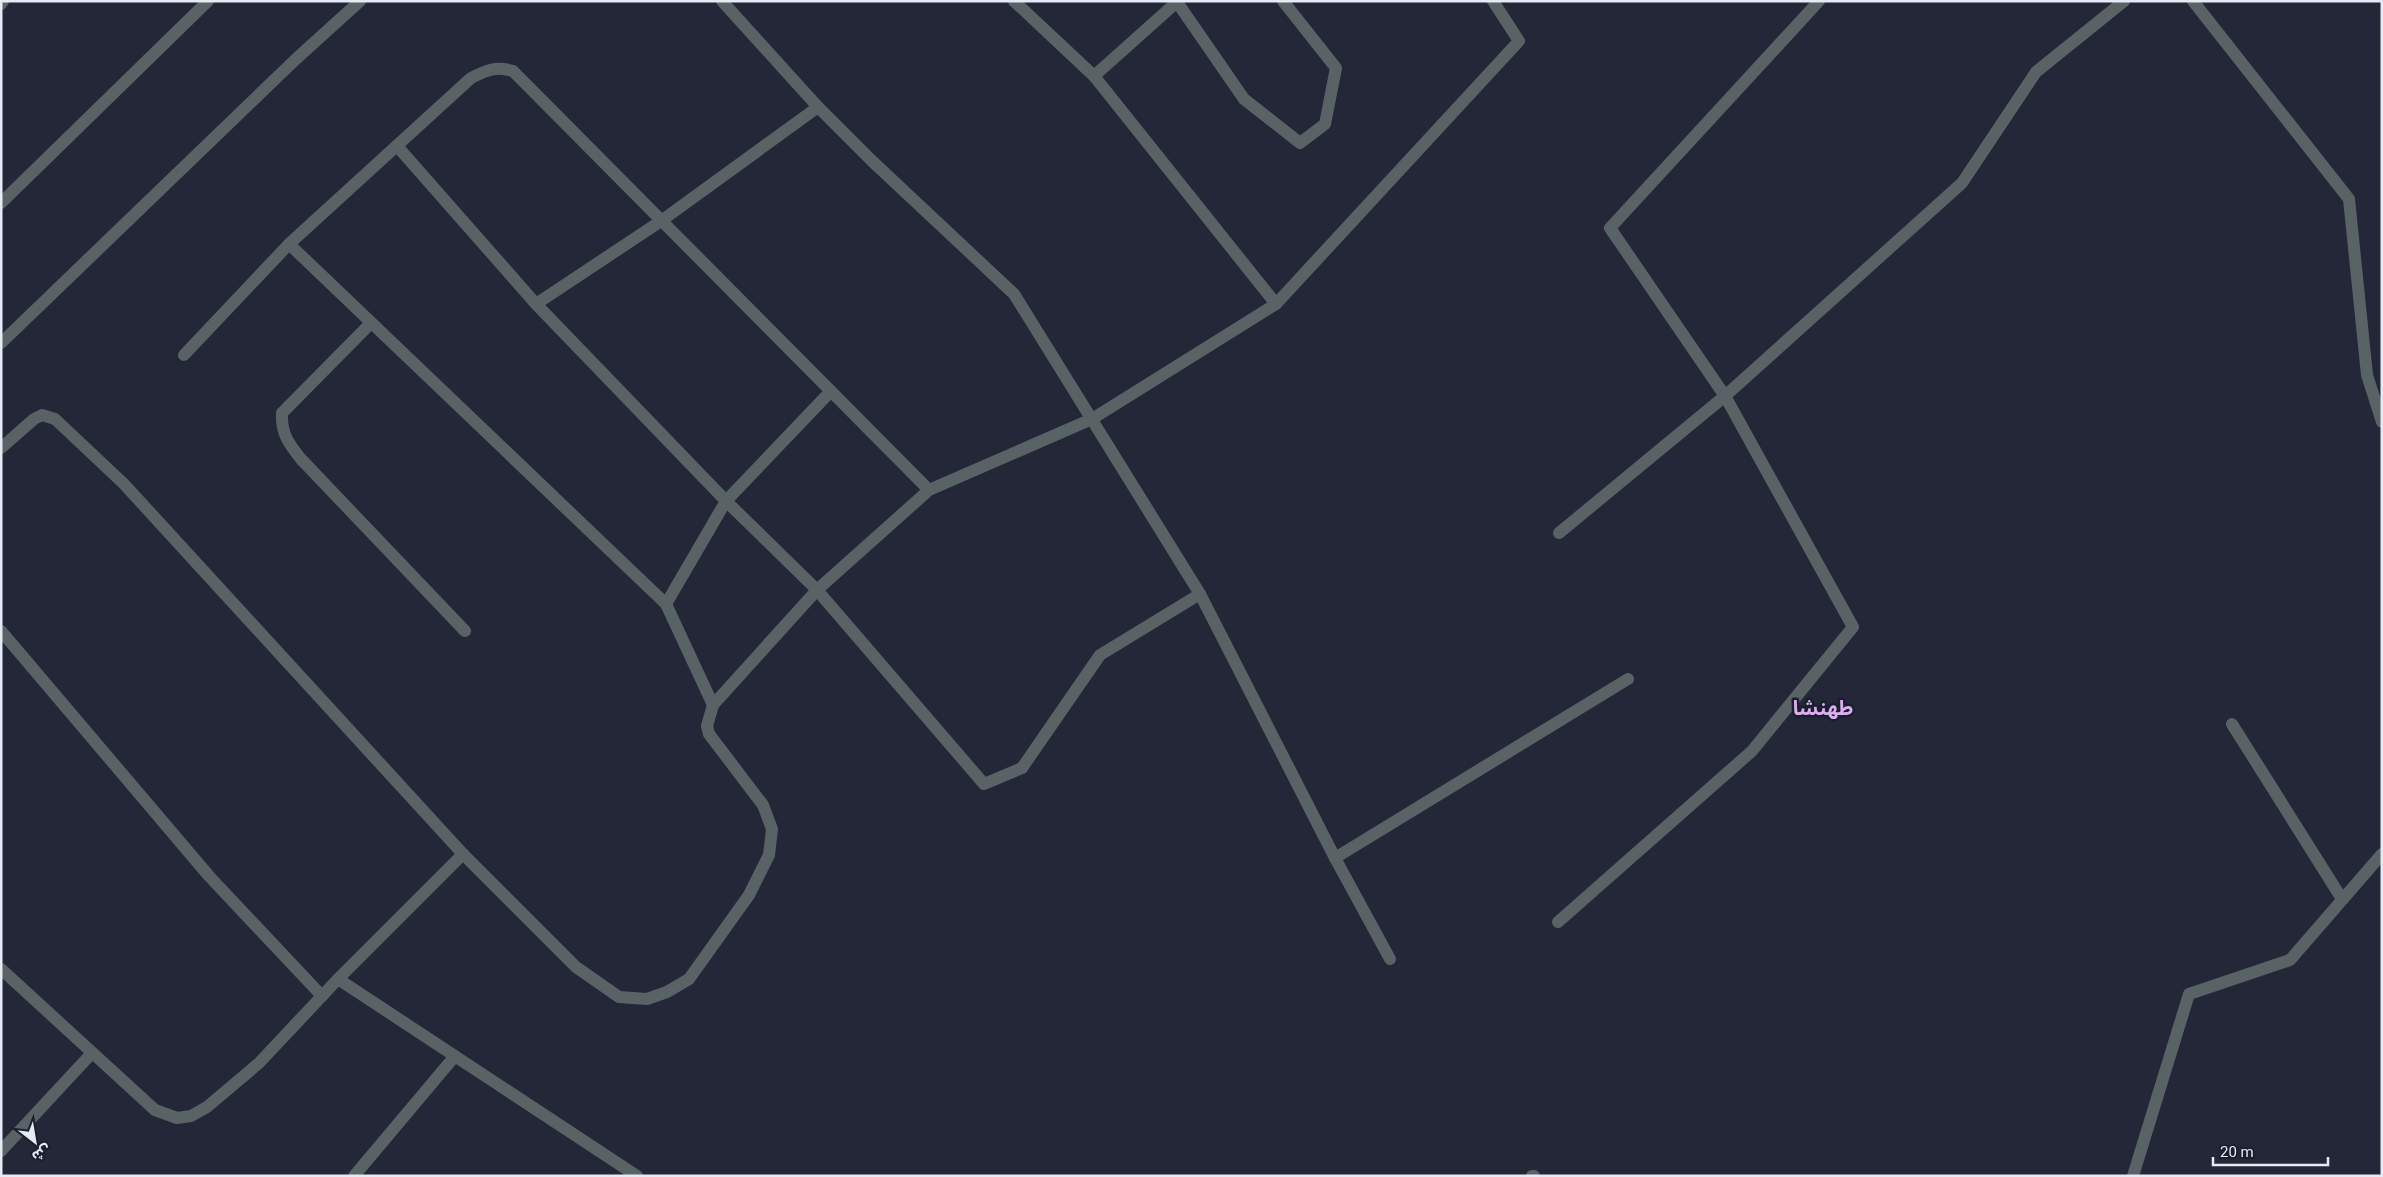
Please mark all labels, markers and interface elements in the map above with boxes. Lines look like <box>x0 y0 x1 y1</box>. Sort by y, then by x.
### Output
district label: طهنشا <box>1793 696 1853 720</box>
north arrow <box>10 1117 60 1167</box>
scale bar <box>2213 1134 2328 1166</box>
text: ش <box>29 1141 54 1165</box>
text: 20 m <box>2220 1143 2254 1161</box>

